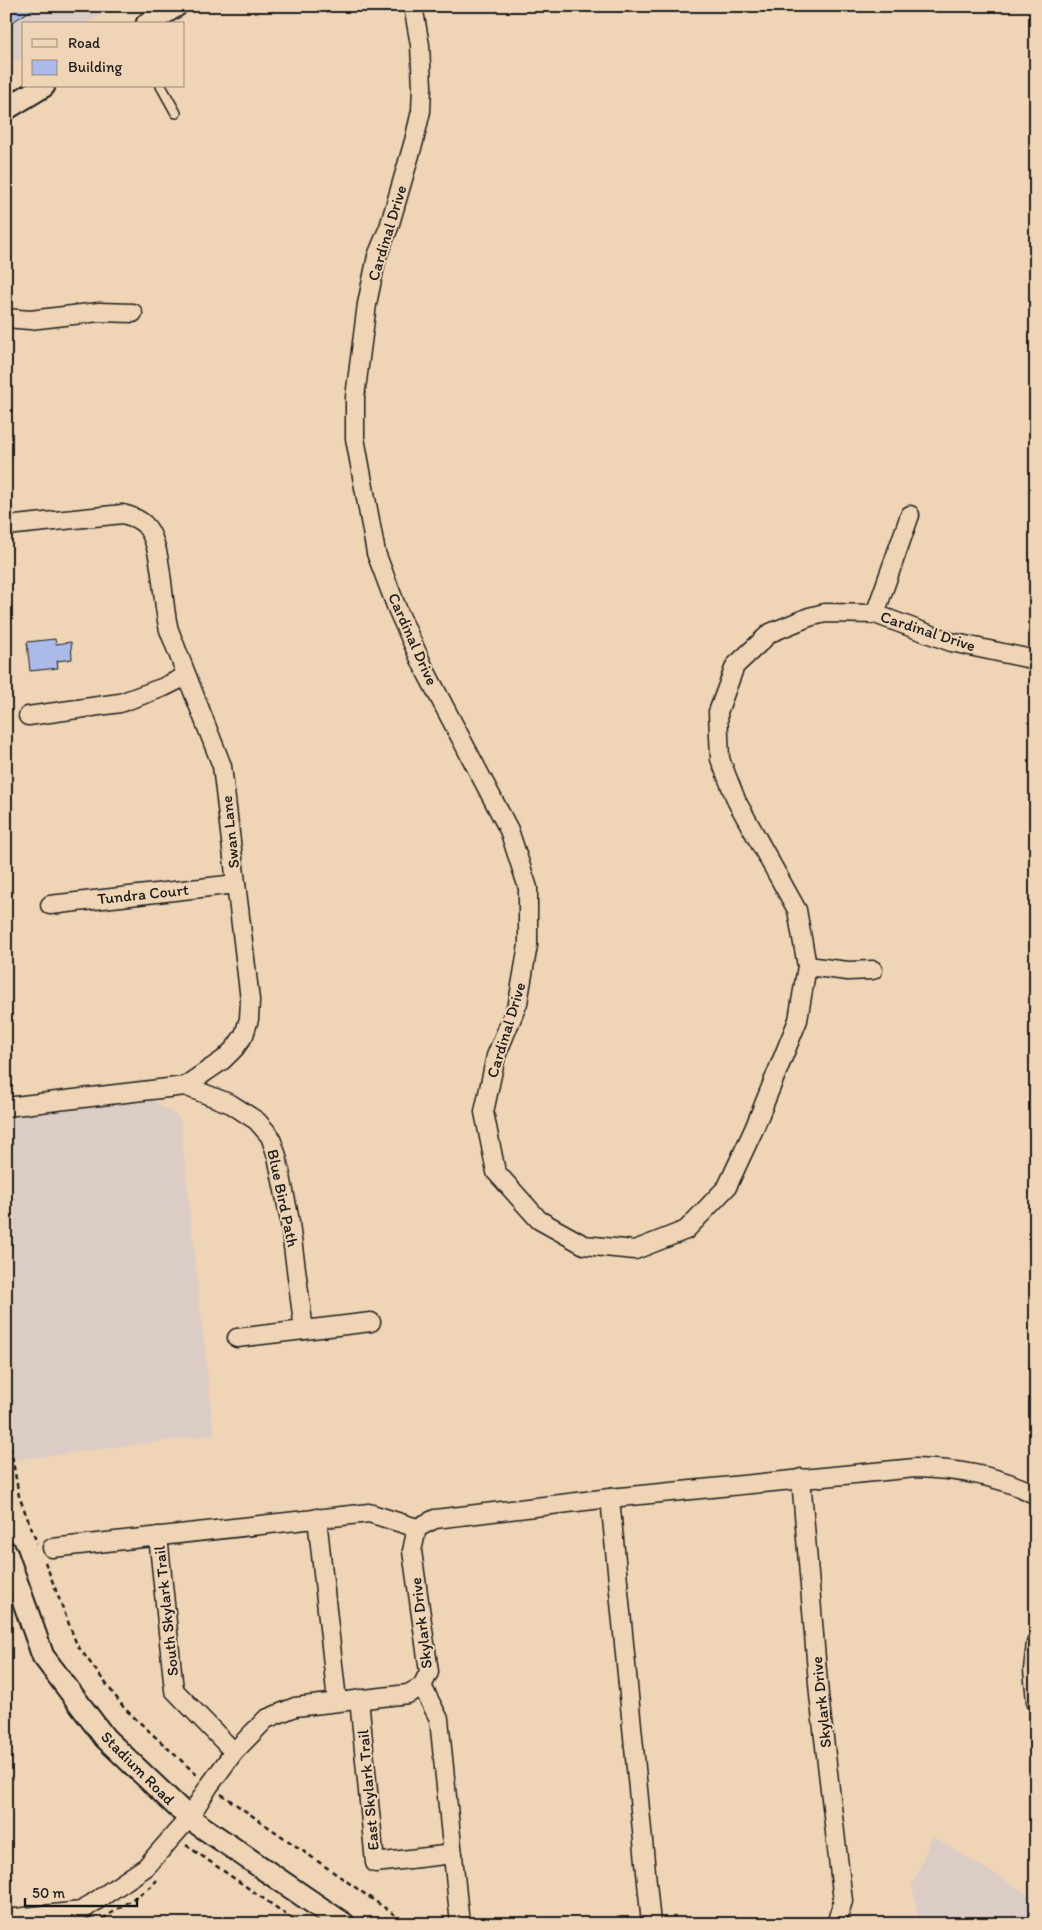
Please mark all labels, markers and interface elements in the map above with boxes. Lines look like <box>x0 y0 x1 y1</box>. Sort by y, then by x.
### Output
legend <box>22 22 185 88</box>
text: Road <box>68 34 101 52</box>
text: Building <box>68 58 122 76</box>
street label: Cardinal Drive <box>363 183 411 283</box>
street label: Cardinal Drive <box>384 590 442 688</box>
street label: Cardinal Drive <box>878 607 978 655</box>
street label: Swan Lane <box>217 794 243 869</box>
street label: Tundra Court <box>96 880 190 908</box>
street label: Cardinal Drive <box>482 980 530 1080</box>
street label: Blue Bird Path <box>263 1147 303 1249</box>
street label: South Skylark Trail <box>150 1544 182 1677</box>
street label: Skylark Drive <box>406 1576 436 1670</box>
street label: Skylark Drive <box>807 1655 835 1749</box>
street label: Stadium Road <box>97 1727 179 1809</box>
street label: East Skylark Trail <box>353 1728 383 1851</box>
scale bar <box>25 1875 138 1907</box>
text: 50 m <box>32 1884 65 1902</box>

